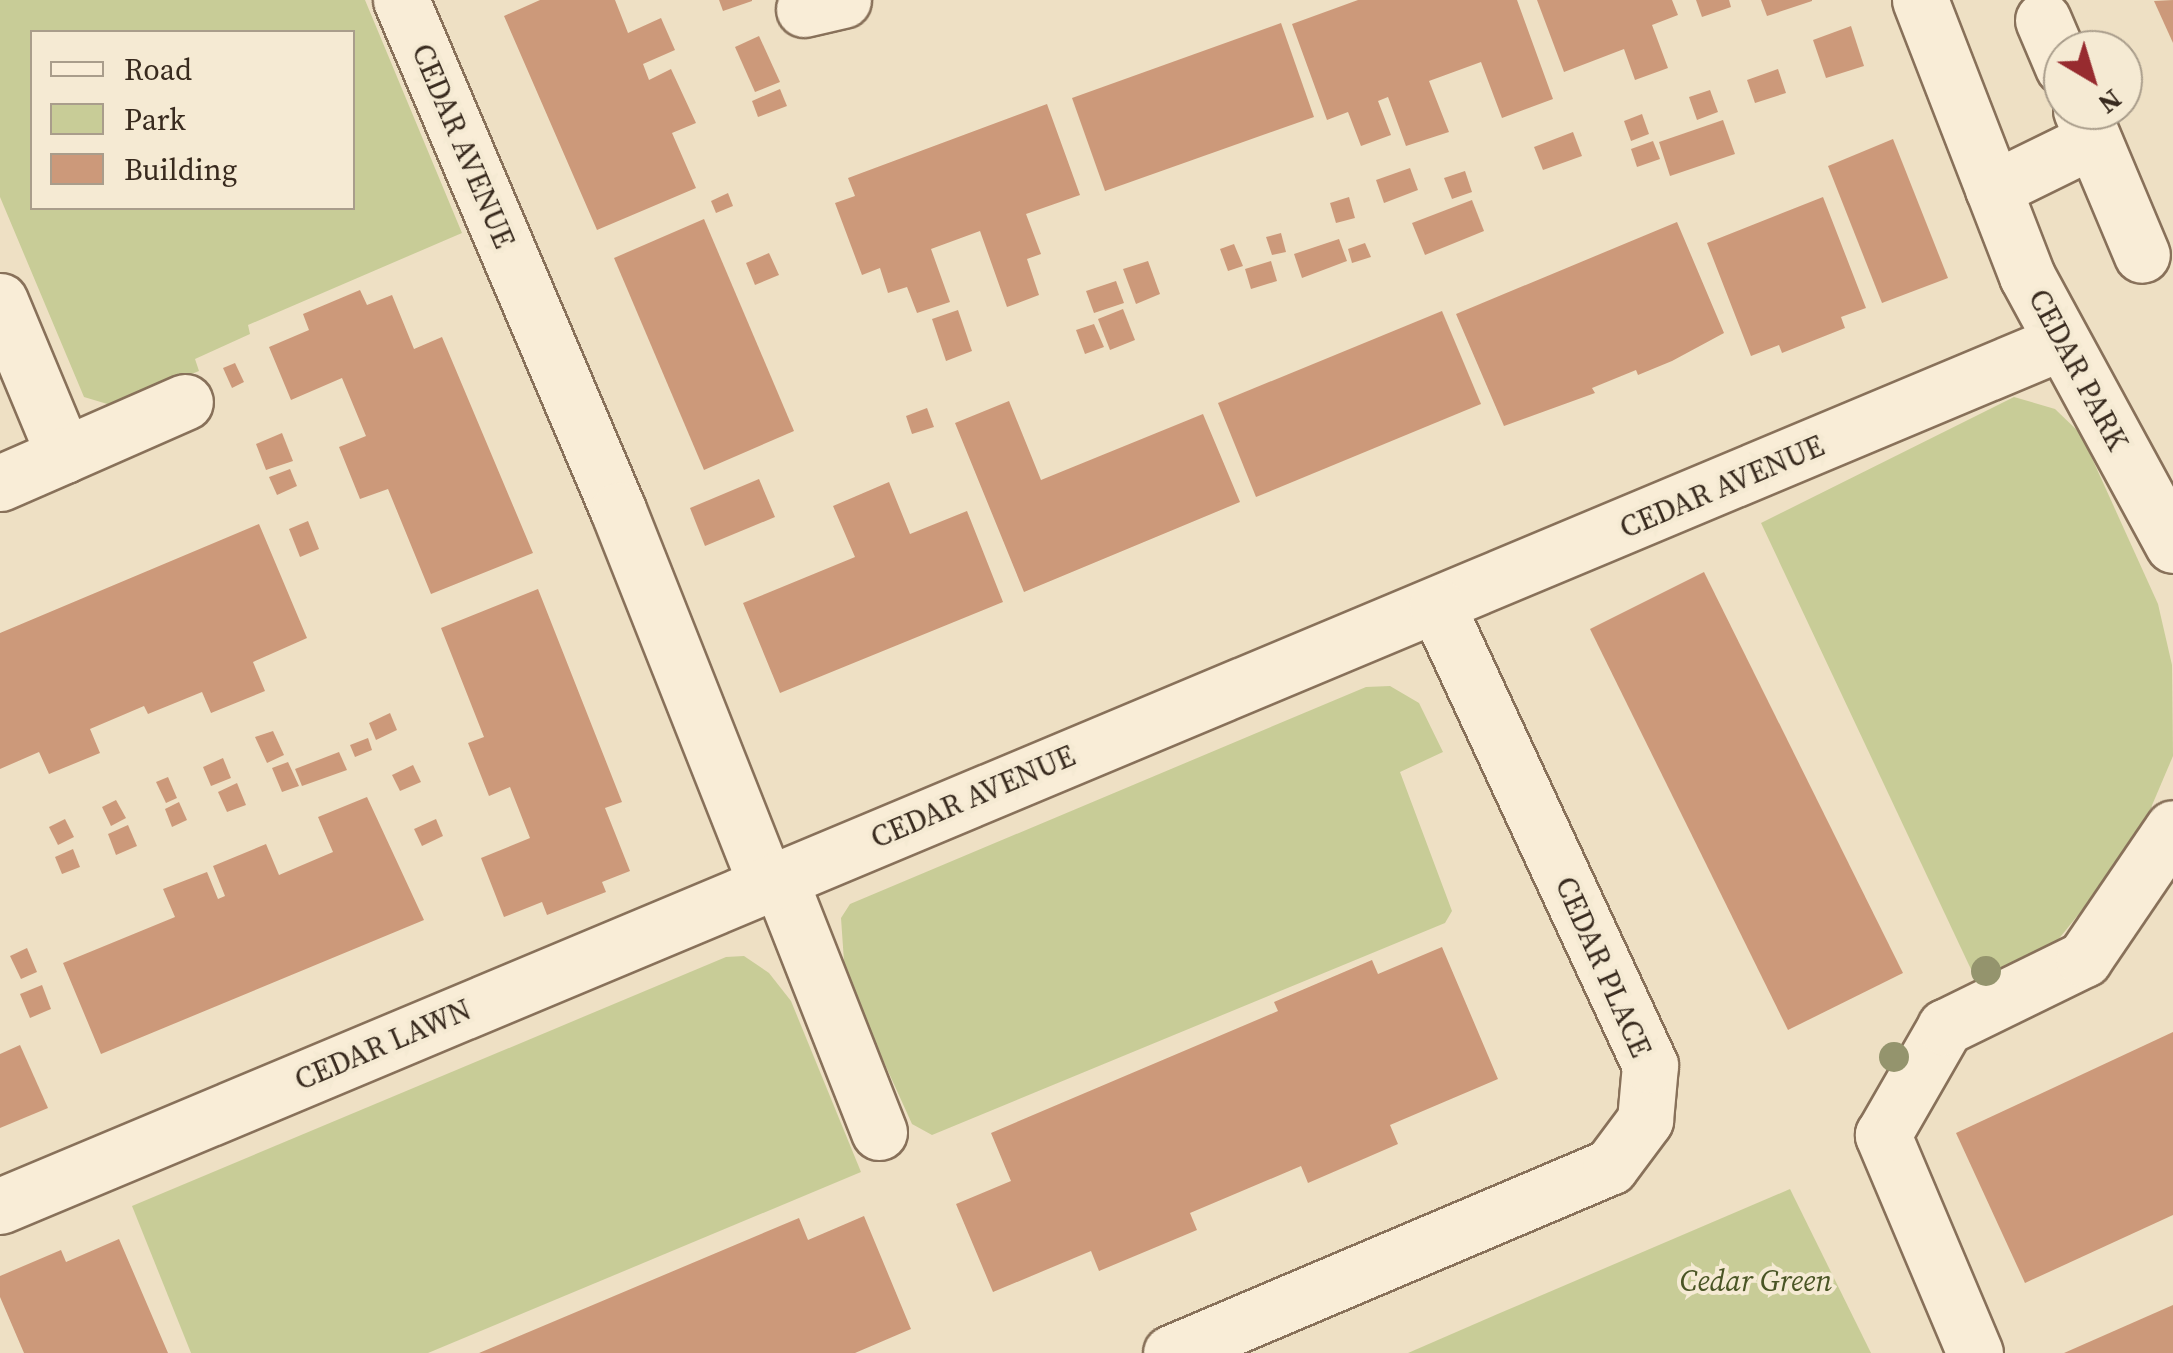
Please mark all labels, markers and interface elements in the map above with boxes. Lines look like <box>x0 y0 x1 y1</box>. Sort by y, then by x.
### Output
legend <box>30 30 355 210</box>
north arrow <box>2043 30 2143 130</box>
street label: CEDAR AVENUE <box>404 38 522 254</box>
text: Road <box>124 49 192 90</box>
text: N <box>2091 81 2130 123</box>
text: Park <box>124 99 186 140</box>
text: Building <box>124 149 237 190</box>
street label: CEDAR PARK <box>2020 283 2136 457</box>
street label: CEDAR AVENUE <box>1614 428 1830 546</box>
street label: CEDAR AVENUE <box>865 738 1081 856</box>
street label: CEDAR PLACE <box>1547 871 1659 1063</box>
street label: CEDAR LAWN <box>289 992 477 1098</box>
park label: Cedar Green <box>1680 1263 1832 1299</box>

